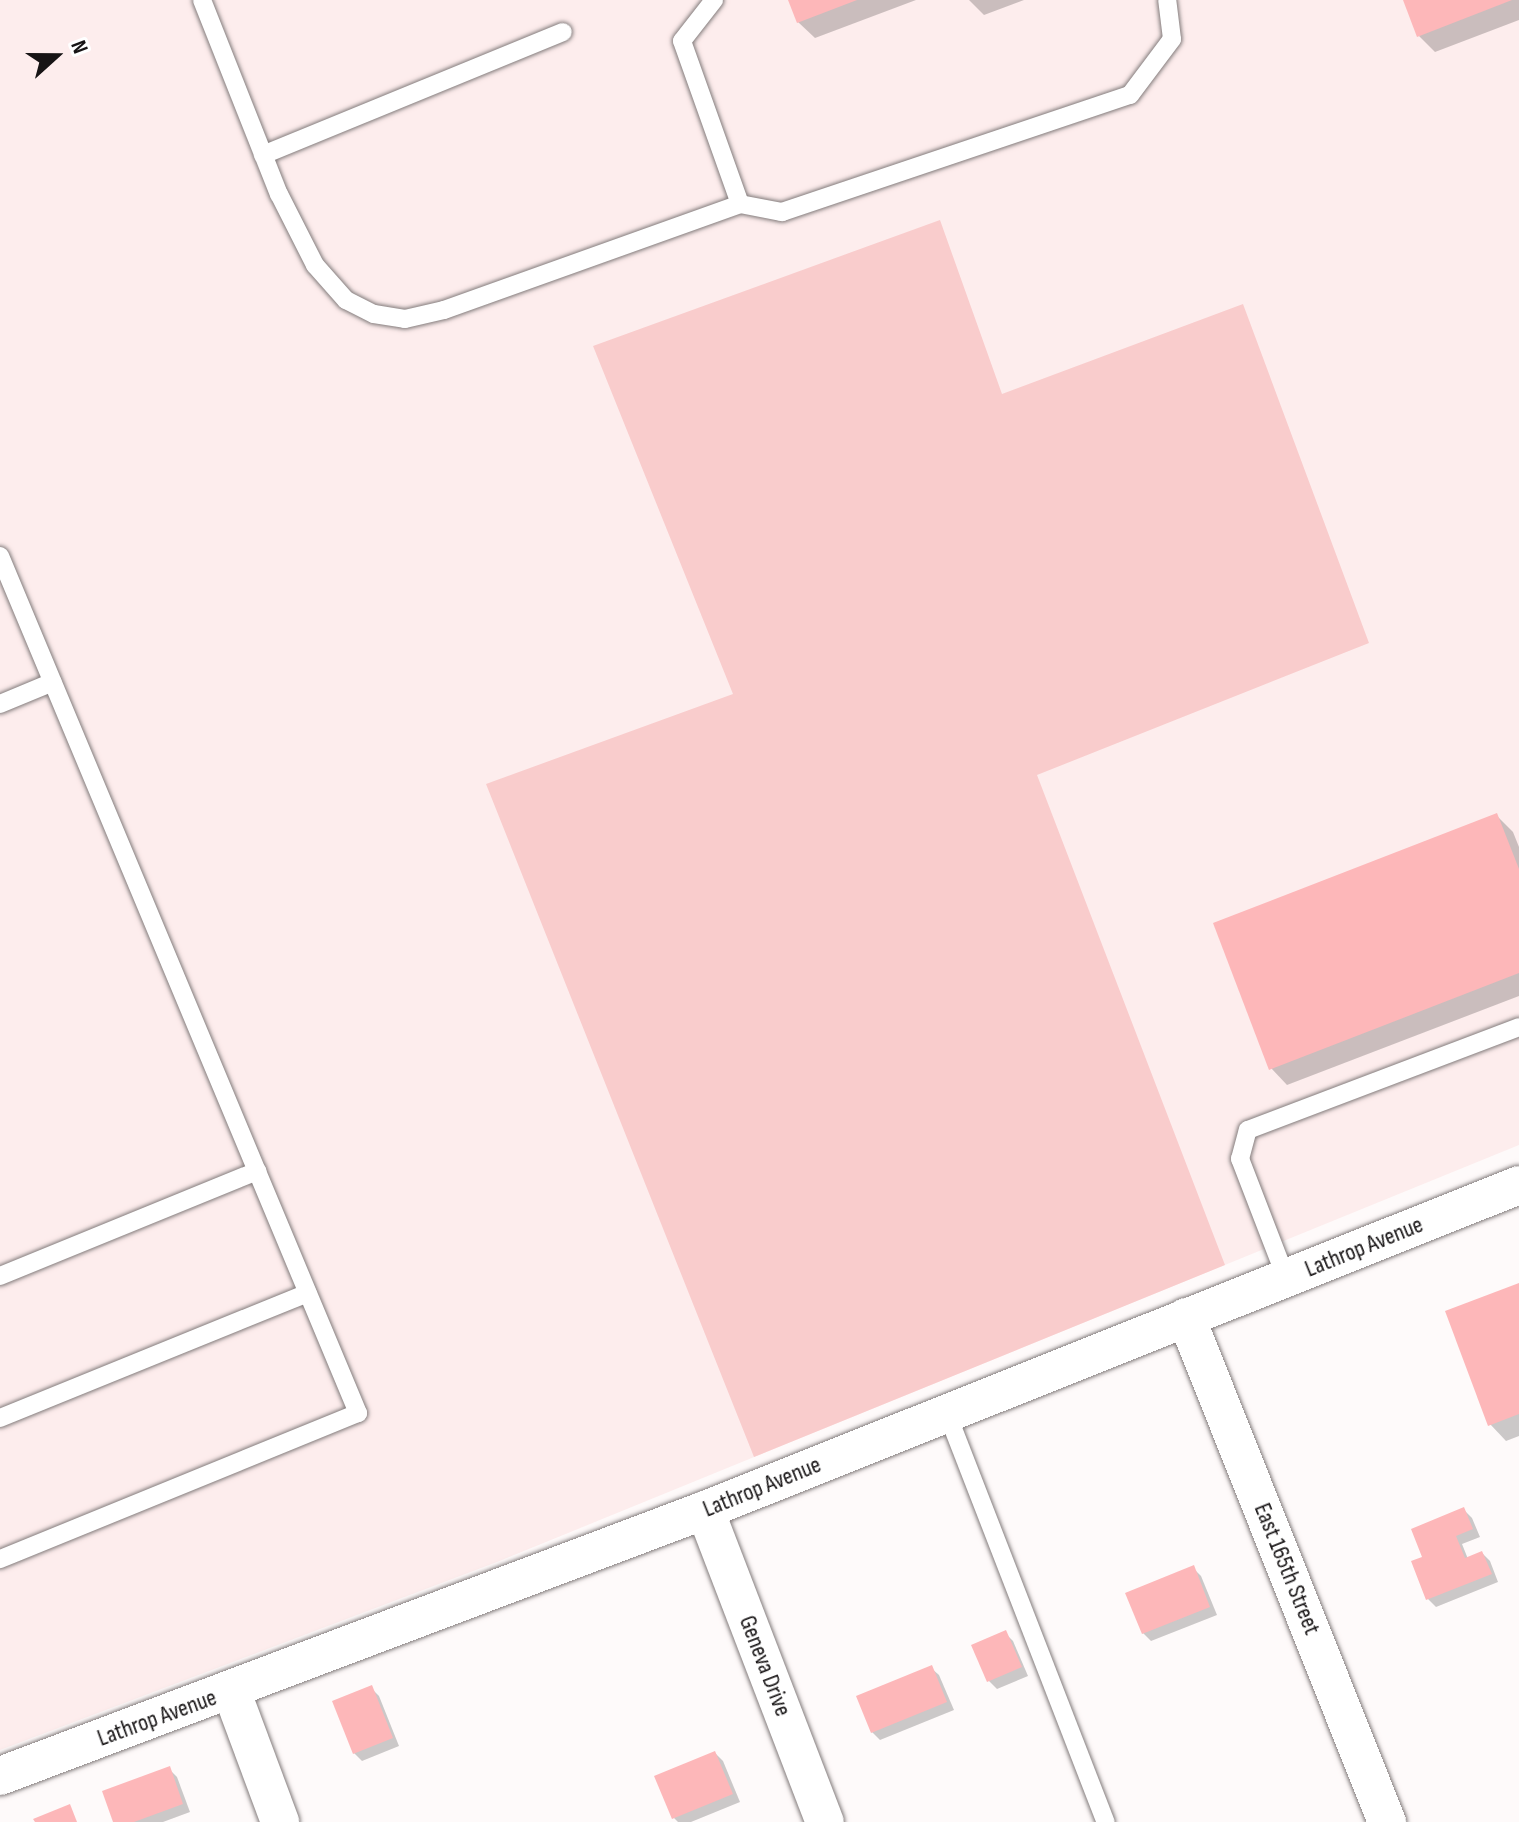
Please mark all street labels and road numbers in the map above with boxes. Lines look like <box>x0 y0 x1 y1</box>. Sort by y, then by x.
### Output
street label: Lathrop Avenue <box>1301 1210 1427 1284</box>
street label: Lathrop Avenue <box>699 1450 825 1524</box>
street label: East 165th Street <box>1248 1499 1326 1639</box>
street label: Geneva Drive <box>733 1612 797 1720</box>
street label: Lathrop Avenue <box>94 1683 220 1753</box>

